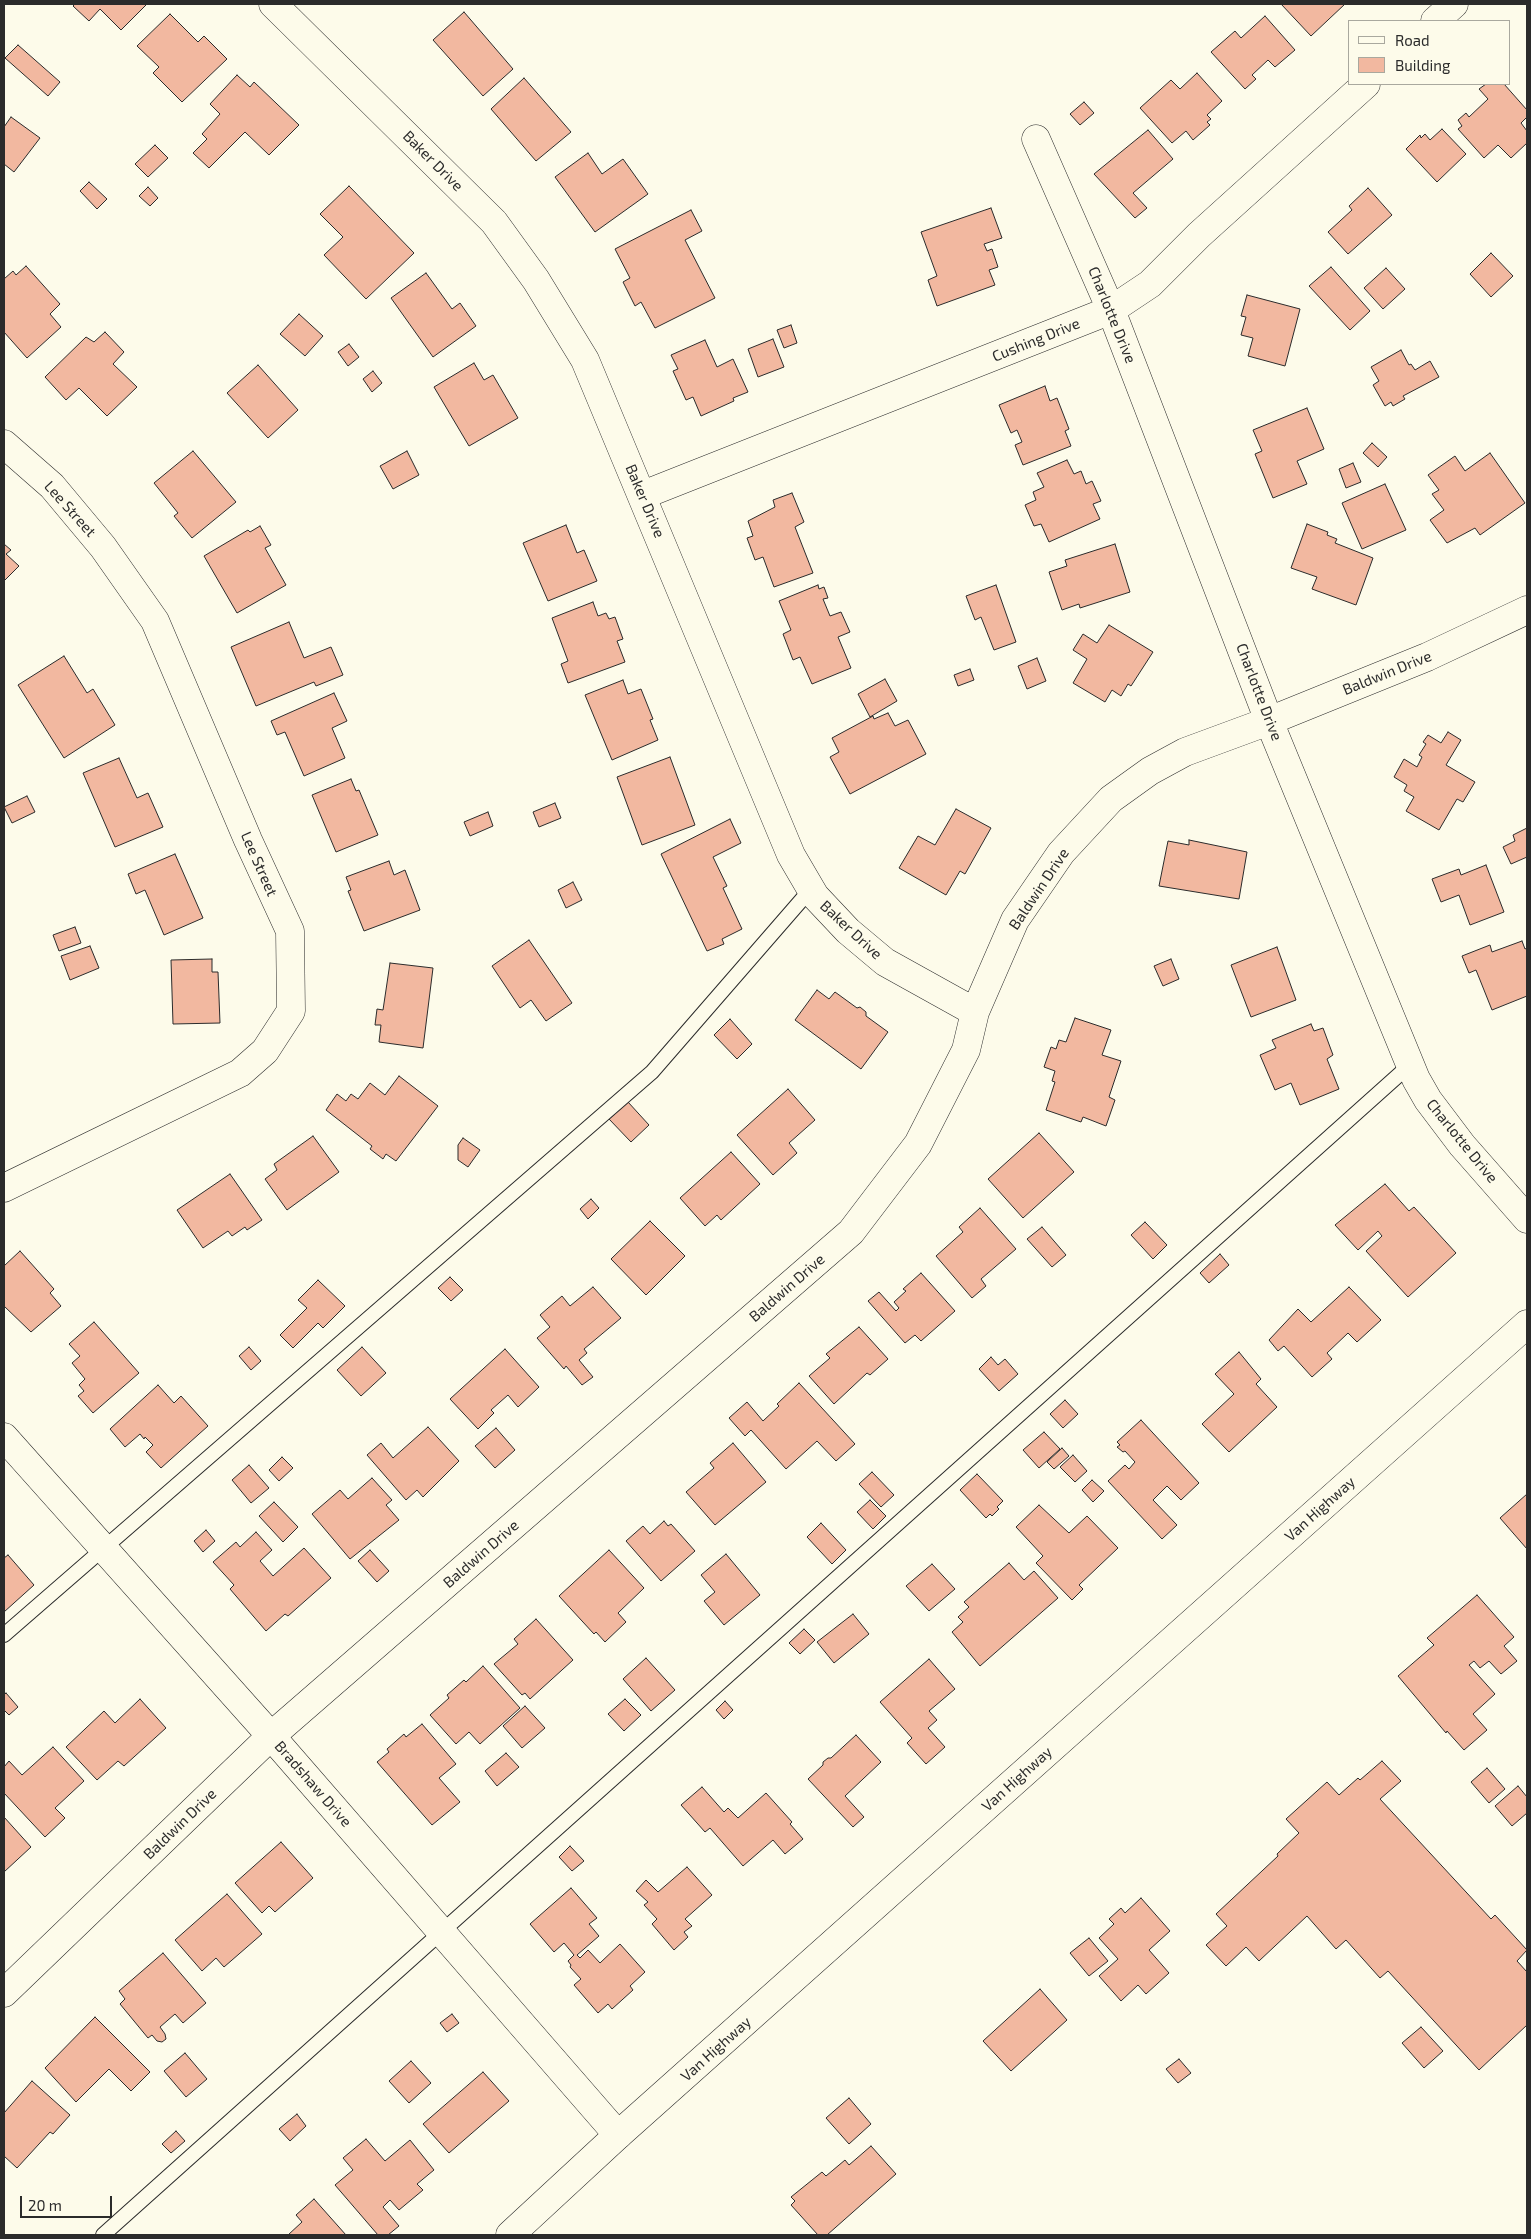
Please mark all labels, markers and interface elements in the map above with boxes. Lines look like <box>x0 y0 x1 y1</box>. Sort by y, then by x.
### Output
legend <box>1348 20 1511 85</box>
text: Road <box>1395 31 1430 49</box>
text: Building <box>1395 56 1450 74</box>
street label: Baker Drive <box>399 127 467 195</box>
street label: Charlotte Drive <box>1084 264 1140 366</box>
street label: Cushing Drive <box>989 314 1083 366</box>
street label: Baker Drive <box>621 462 669 540</box>
street label: Lee Street <box>40 477 100 541</box>
street label: Charlotte Drive <box>1232 641 1286 743</box>
street label: Baldwin Drive <box>1340 647 1434 699</box>
street label: Lee Street <box>237 829 281 899</box>
street label: Baldwin Drive <box>1005 845 1073 933</box>
street label: Baker Drive <box>816 897 886 963</box>
street label: Charlotte Drive <box>1423 1095 1501 1187</box>
street label: Baldwin Drive <box>745 1250 829 1326</box>
street label: Van Highway <box>1281 1473 1359 1545</box>
street label: Baldwin Drive <box>439 1516 523 1592</box>
street label: Bradshaw Drive <box>271 1737 355 1831</box>
street label: Van Highway <box>978 1743 1056 1815</box>
street label: Baldwin Drive <box>140 1785 220 1863</box>
street label: Van Highway <box>677 2013 755 2085</box>
scale bar <box>22 2186 115 2218</box>
text: 20 m <box>28 2196 62 2214</box>

